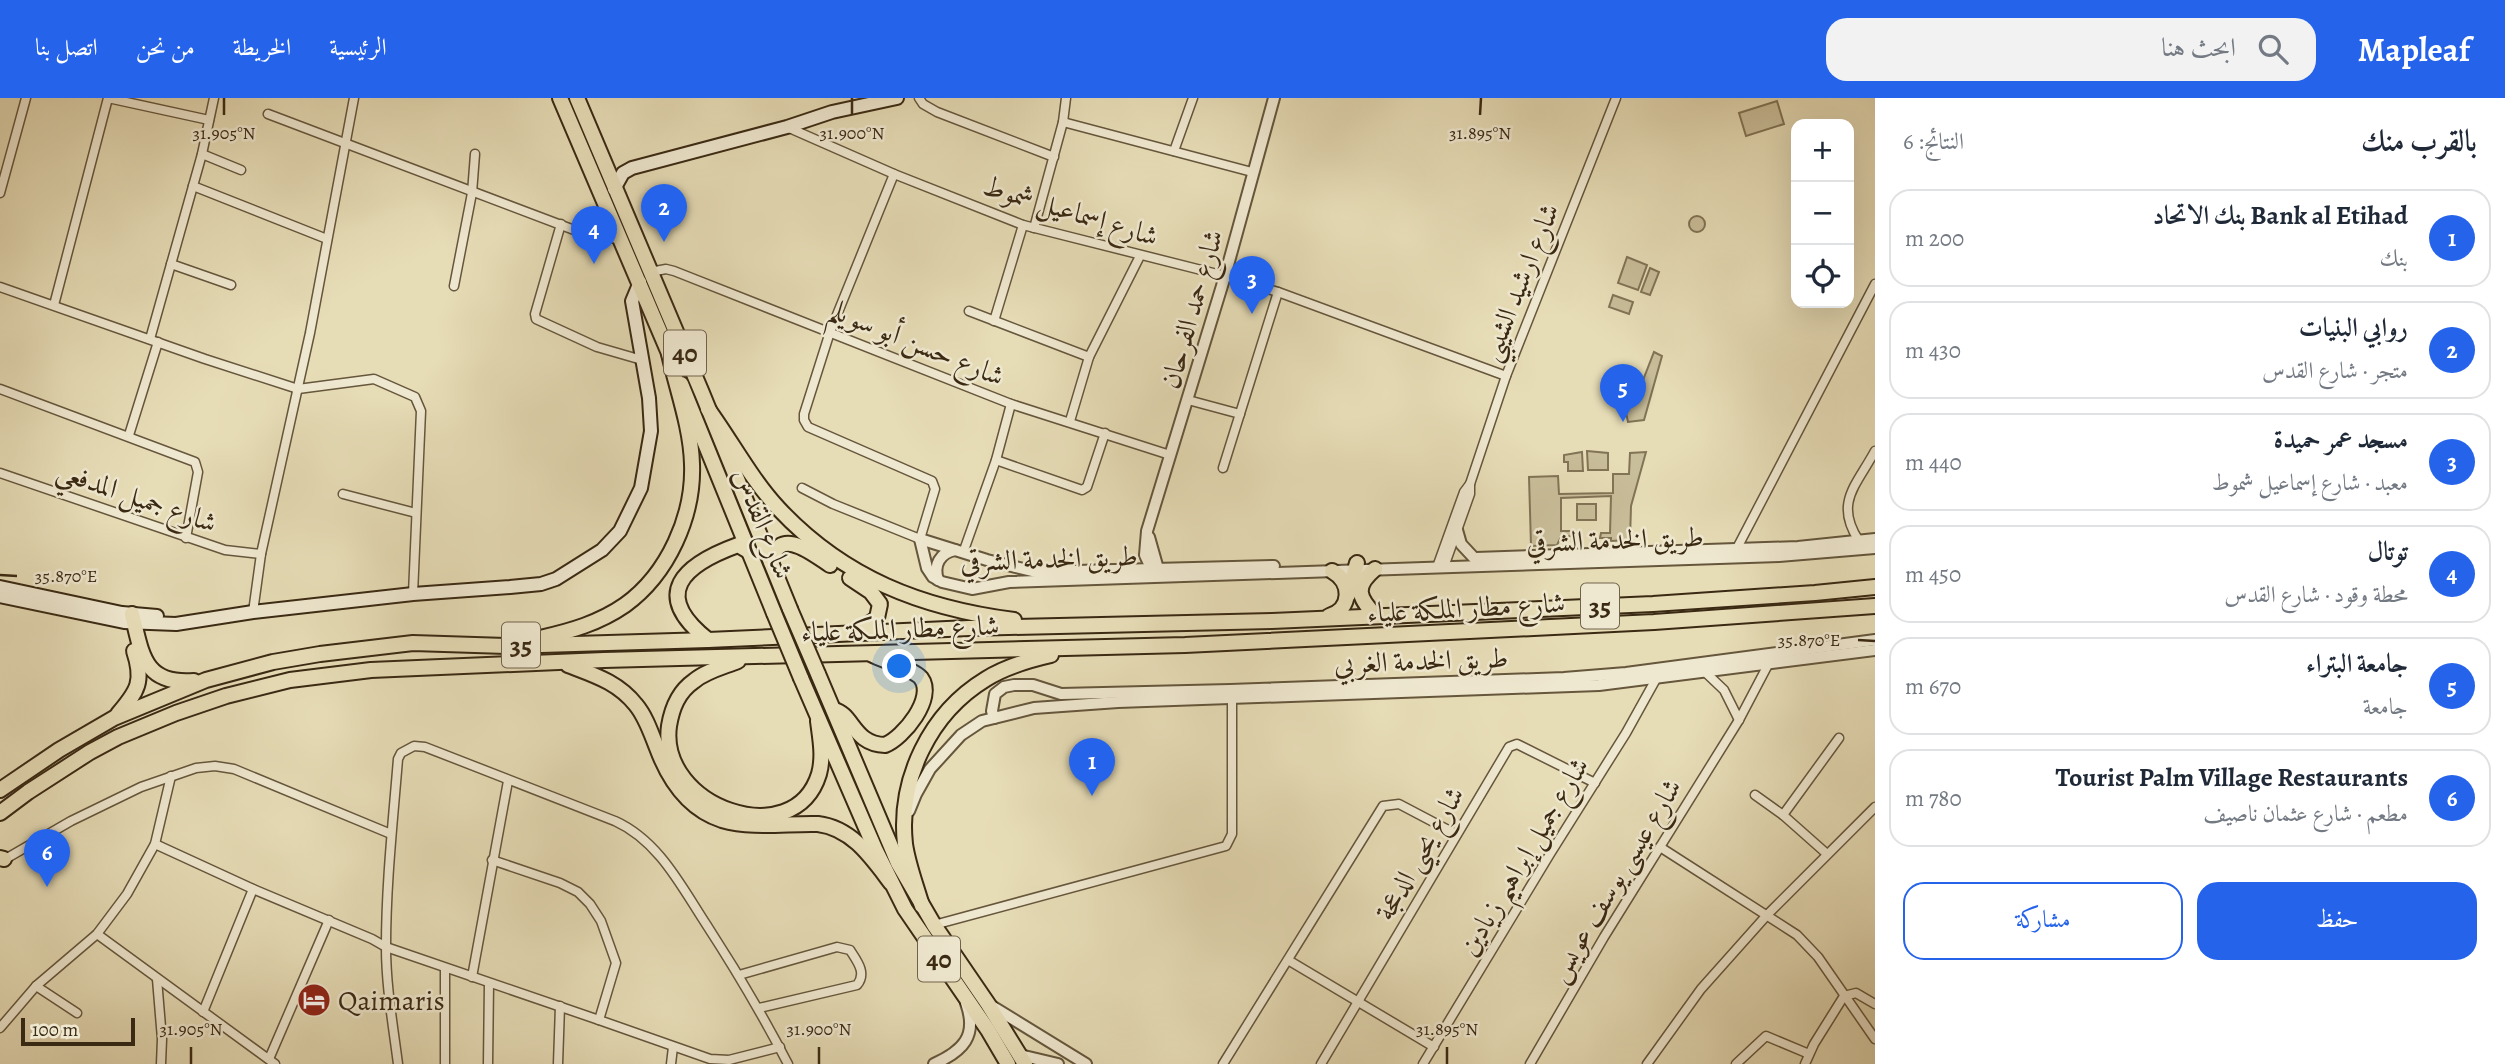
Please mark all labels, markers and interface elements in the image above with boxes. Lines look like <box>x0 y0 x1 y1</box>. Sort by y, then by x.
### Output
search box <box>1826 18 2316 81</box>
text: Mapleaf <box>2358 27 2470 72</box>
text: ابحث هنا <box>2161 30 2236 65</box>
icon: search <box>2254 30 2292 68</box>
text: اتصل بنا <box>35 31 98 63</box>
text: من نحن <box>136 31 195 63</box>
text: الخريطة <box>233 31 291 63</box>
text: الرئيسية <box>329 31 387 63</box>
map controls <box>1791 119 1854 308</box>
button: + <box>1791 119 1854 182</box>
text: 31.905°N <box>192 121 256 145</box>
text: 31.900°N <box>820 121 885 145</box>
text: 31.895°N <box>1449 121 1511 145</box>
text: بالقرب منك <box>2361 121 2477 161</box>
text: النتائج: 6 <box>1903 126 1964 157</box>
street label: شارع إسماعيل شموط <box>977 166 1163 259</box>
button: − <box>1791 182 1854 245</box>
pin: 2 <box>641 184 687 242</box>
street label: شارع ارشيد الشيبي <box>1471 198 1575 370</box>
text: Bank al Etihad بنك الاتحاد <box>2152 198 2408 233</box>
pin: 4 <box>571 206 617 264</box>
text: 200 m <box>1905 223 1964 254</box>
text: 1 <box>2448 223 2456 254</box>
street label: شارع حمد الفرحان <box>1151 225 1237 394</box>
text: بنك <box>2380 243 2408 274</box>
button: locate <box>1791 245 1854 308</box>
pin: 3 <box>1229 256 1275 314</box>
street label: شارع حسن أبو سويلم <box>820 290 1010 404</box>
text: روابي البنيات <box>2299 310 2408 345</box>
road number: 40 <box>664 330 706 376</box>
text: 430 m <box>1905 335 1961 366</box>
text: 2 <box>2446 335 2458 366</box>
text: متجر · شارع القدس <box>2262 355 2408 386</box>
pin: 5 <box>1600 364 1646 422</box>
text: مسجد عمر حميدة <box>2274 422 2408 457</box>
text: 440 m <box>1905 447 1962 478</box>
text: 3 <box>2447 447 2457 478</box>
street label: شارع جميل المدفعي <box>50 452 222 548</box>
street label: شارع القدس <box>720 462 803 586</box>
text: معبد · شارع إسماعيل شموط <box>2212 467 2408 498</box>
street label: طريق الخدمة الشرقي <box>1526 518 1705 565</box>
text: توتال <box>2368 534 2408 569</box>
street label: طريق الخدمة الشرقي <box>960 537 1139 584</box>
text: 450 m <box>1905 559 1961 590</box>
text: 4 <box>2447 559 2457 590</box>
text: 35.870°E <box>35 564 97 588</box>
text: محطة وقود · شارع القدس <box>2224 579 2408 610</box>
street label: شارع مطار الملكة علياء <box>1366 584 1566 636</box>
road number: 35 <box>1581 584 1619 628</box>
street label: شارع مطار الملكة علياء <box>800 607 1000 655</box>
road number: 35 <box>502 622 540 667</box>
text: 35.870°E <box>1778 628 1840 652</box>
street label: طريق الخدمة الغربي <box>1333 639 1509 686</box>
text: جامعة البتراء <box>2306 646 2408 681</box>
your location <box>882 649 916 683</box>
text: 670 m <box>1905 671 1961 702</box>
text: 5 <box>2447 671 2457 702</box>
text: جامعة <box>2363 691 2408 722</box>
pin: 1 <box>1069 738 1115 796</box>
street label: شارع جميل إبراهيم زيادين <box>1450 750 1605 967</box>
text: Tourist Palm Village Restaurants <box>2055 760 2408 795</box>
street label: شارع عيسى يوسف عويس <box>1539 772 1694 992</box>
street label: شارع يحيى الدعجة <box>1366 779 1477 930</box>
text: 780 m <box>1905 783 1962 814</box>
text: 6 <box>2447 783 2457 814</box>
text: مطعم · شارع عثمان ناصيف <box>2203 798 2408 829</box>
pin: 6 <box>24 829 70 887</box>
button: مشاركة <box>1903 882 2183 960</box>
button: حفظ <box>2197 882 2477 960</box>
road number: 40 <box>918 936 960 982</box>
hotel icon: Qaimaris <box>295 981 333 1019</box>
place label: Qaimaris <box>338 982 445 1020</box>
scale bar <box>21 1015 135 1047</box>
text: 100 m <box>32 1017 78 1043</box>
text: 31.905°N <box>159 1017 223 1041</box>
text: 31.900°N <box>787 1017 852 1041</box>
text: 31.895°N <box>1416 1017 1478 1041</box>

